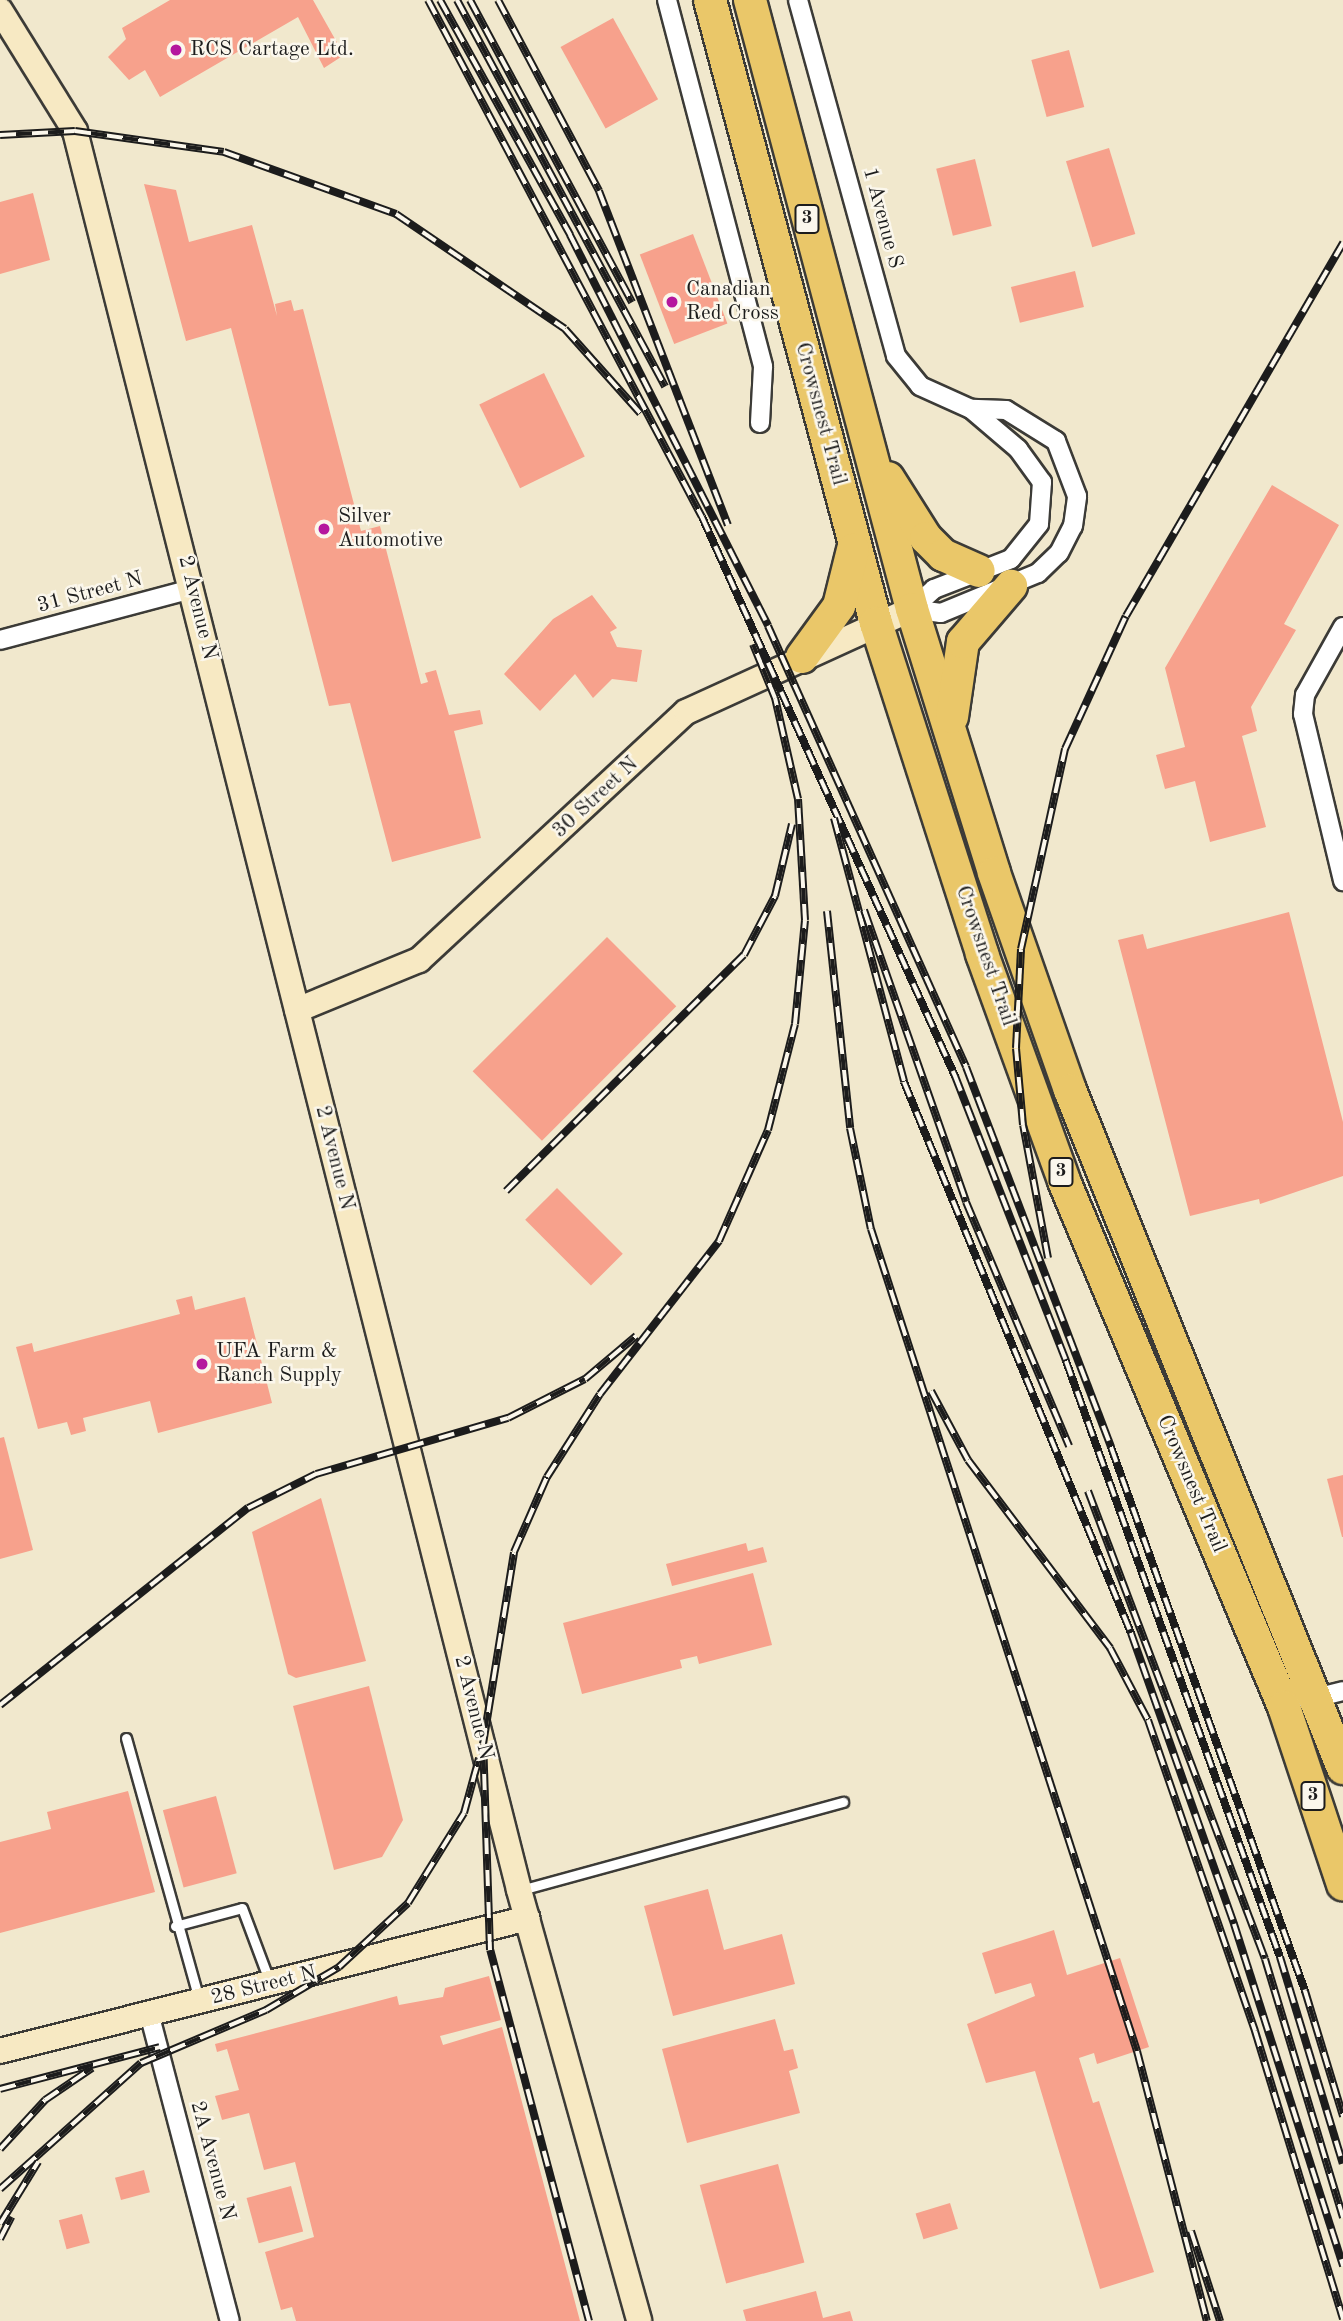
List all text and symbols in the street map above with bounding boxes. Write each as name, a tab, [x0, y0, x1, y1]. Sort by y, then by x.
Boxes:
place label: RCS Cartage Ltd.	[190, 37, 354, 63]
marker: RCS Cartage Ltd.	[168, 42, 184, 58]
street label: 1 Avenue S	[856, 165, 908, 271]
road number: 3	[793, 204, 821, 234]
place label: Canadian Red Cross	[686, 277, 779, 327]
marker: Canadian Red Cross	[664, 294, 680, 310]
street label: Crowsnest Trail	[789, 340, 851, 488]
place label: Silver Automotive	[338, 504, 443, 554]
marker: Silver Automotive	[316, 521, 332, 537]
street label: 2 Avenue N	[172, 553, 222, 663]
street label: 31 Street N	[35, 567, 145, 619]
street label: 30 Street N	[548, 752, 644, 844]
street label: Crowsnest Trail	[949, 882, 1021, 1030]
street label: 2 Avenue N	[309, 1103, 359, 1213]
road number: 3	[1047, 1156, 1075, 1188]
place label: UFA Farm & Ranch Supply	[216, 1339, 342, 1389]
marker: UFA Farm & Ranch Supply	[194, 1356, 210, 1372]
street label: Crowsnest Trail	[1151, 1411, 1231, 1557]
street label: 2 Avenue N	[448, 1653, 498, 1763]
road number: 3	[1299, 1780, 1327, 1812]
street label: 28 Street N	[209, 1961, 319, 2011]
street label: 2A Avenue N	[184, 2098, 240, 2224]

